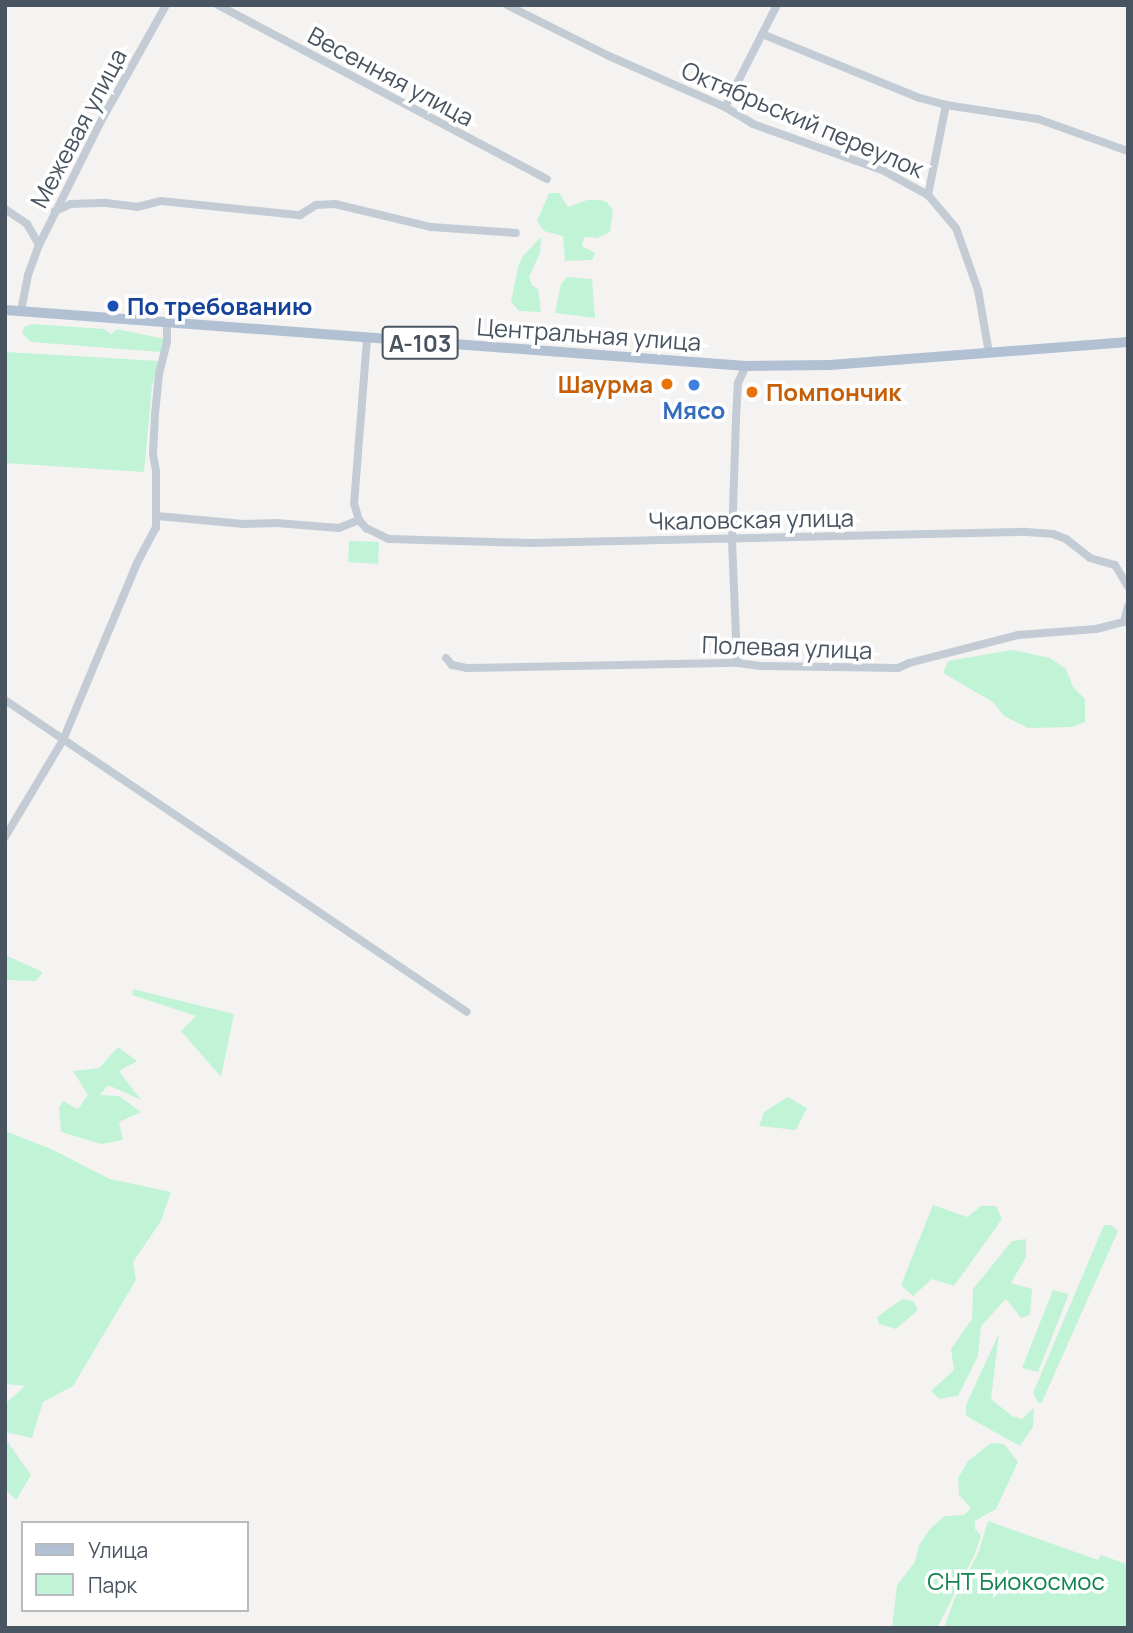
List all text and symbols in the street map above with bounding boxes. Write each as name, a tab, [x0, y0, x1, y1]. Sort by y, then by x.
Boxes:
street label: Весенняя улица	[303, 20, 479, 132]
street label: Межевая улица	[24, 44, 132, 212]
street label: Октябрьский переулок	[678, 55, 928, 183]
place label: По требованию	[127, 292, 312, 320]
marker: По требованию	[105, 298, 121, 314]
street label: Центральная улица	[476, 312, 702, 356]
road number: А-103	[382, 324, 458, 362]
place label: Шаурма	[558, 370, 653, 398]
marker: Шаурма	[659, 376, 675, 392]
marker: Мясо	[686, 377, 702, 393]
place label: Помпончик	[766, 378, 901, 406]
marker: Помпончик	[744, 384, 760, 400]
place label: Мясо	[663, 396, 725, 424]
street label: Чкаловская улица	[648, 503, 854, 535]
street label: Полевая улица	[701, 630, 873, 664]
legend	[21, 1521, 248, 1612]
text: Улица	[88, 1536, 148, 1564]
park label: СНТ Биокосмос	[927, 1567, 1105, 1595]
text: Парк	[88, 1571, 137, 1599]

